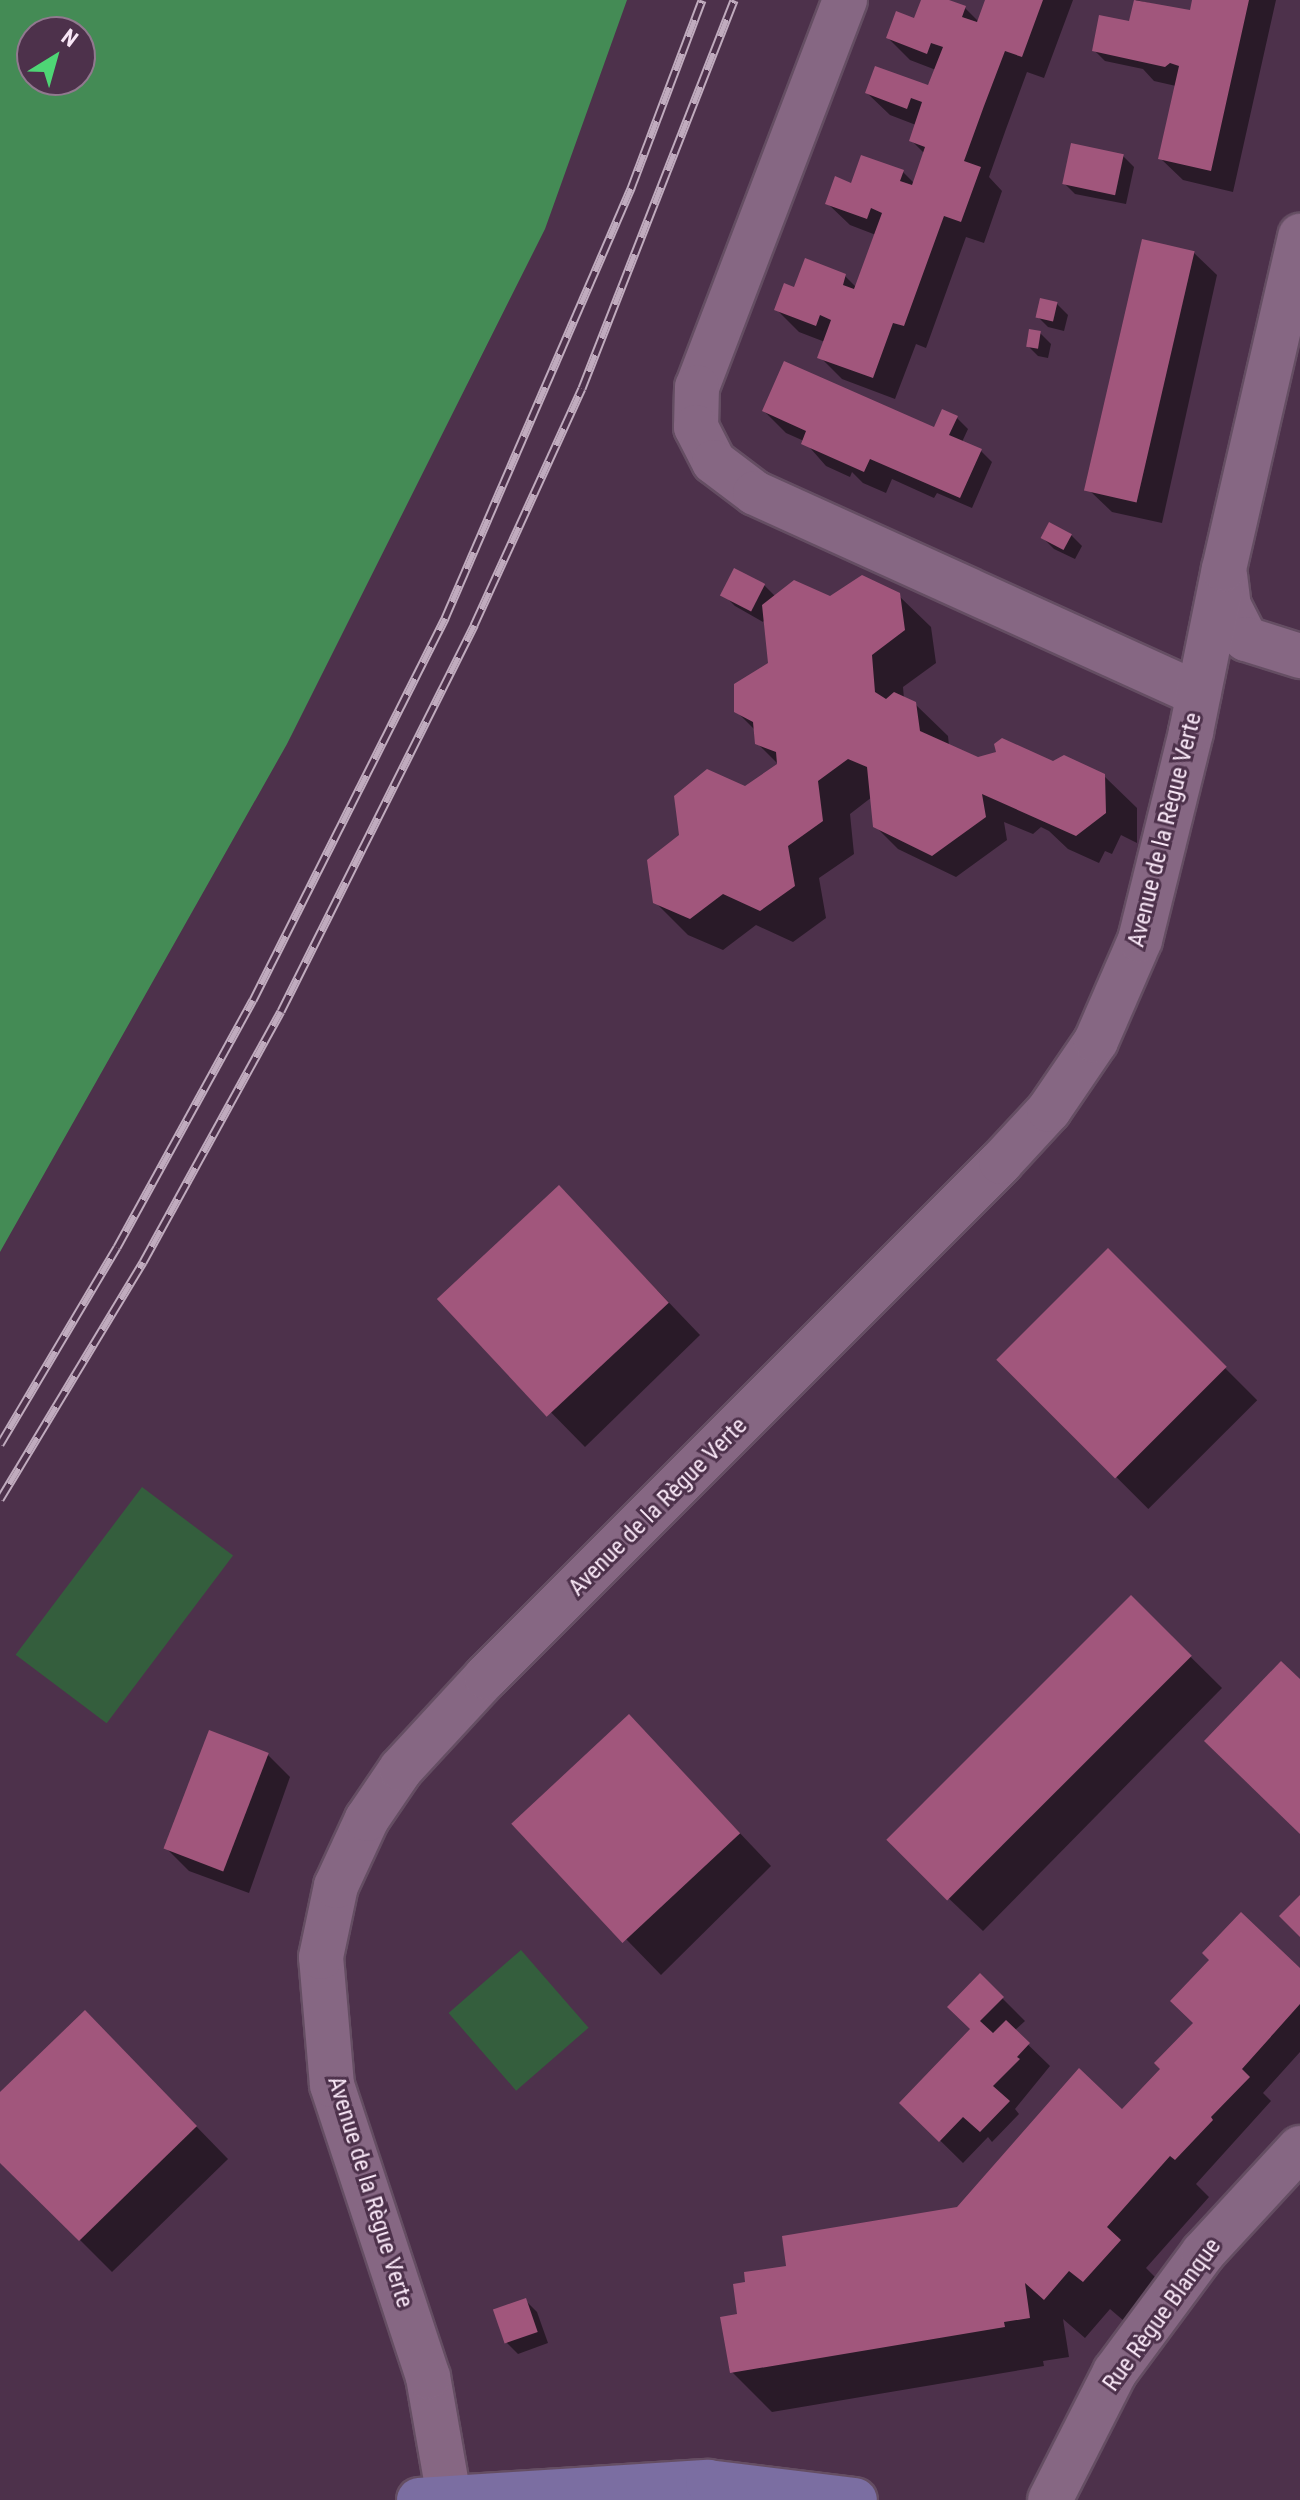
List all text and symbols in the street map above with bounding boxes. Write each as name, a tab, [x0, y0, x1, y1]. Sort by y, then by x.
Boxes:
north arrow	[16, 16, 96, 96]
text: N	[57, 24, 82, 52]
street label: Avenue de la Règue Verte	[1122, 710, 1208, 950]
street label: Avenue de la Règue Verte	[563, 1412, 753, 1602]
street label: Avenue de la Règue Verte	[321, 2073, 419, 2311]
street label: Rue Règue Blanque	[1097, 2233, 1227, 2397]

